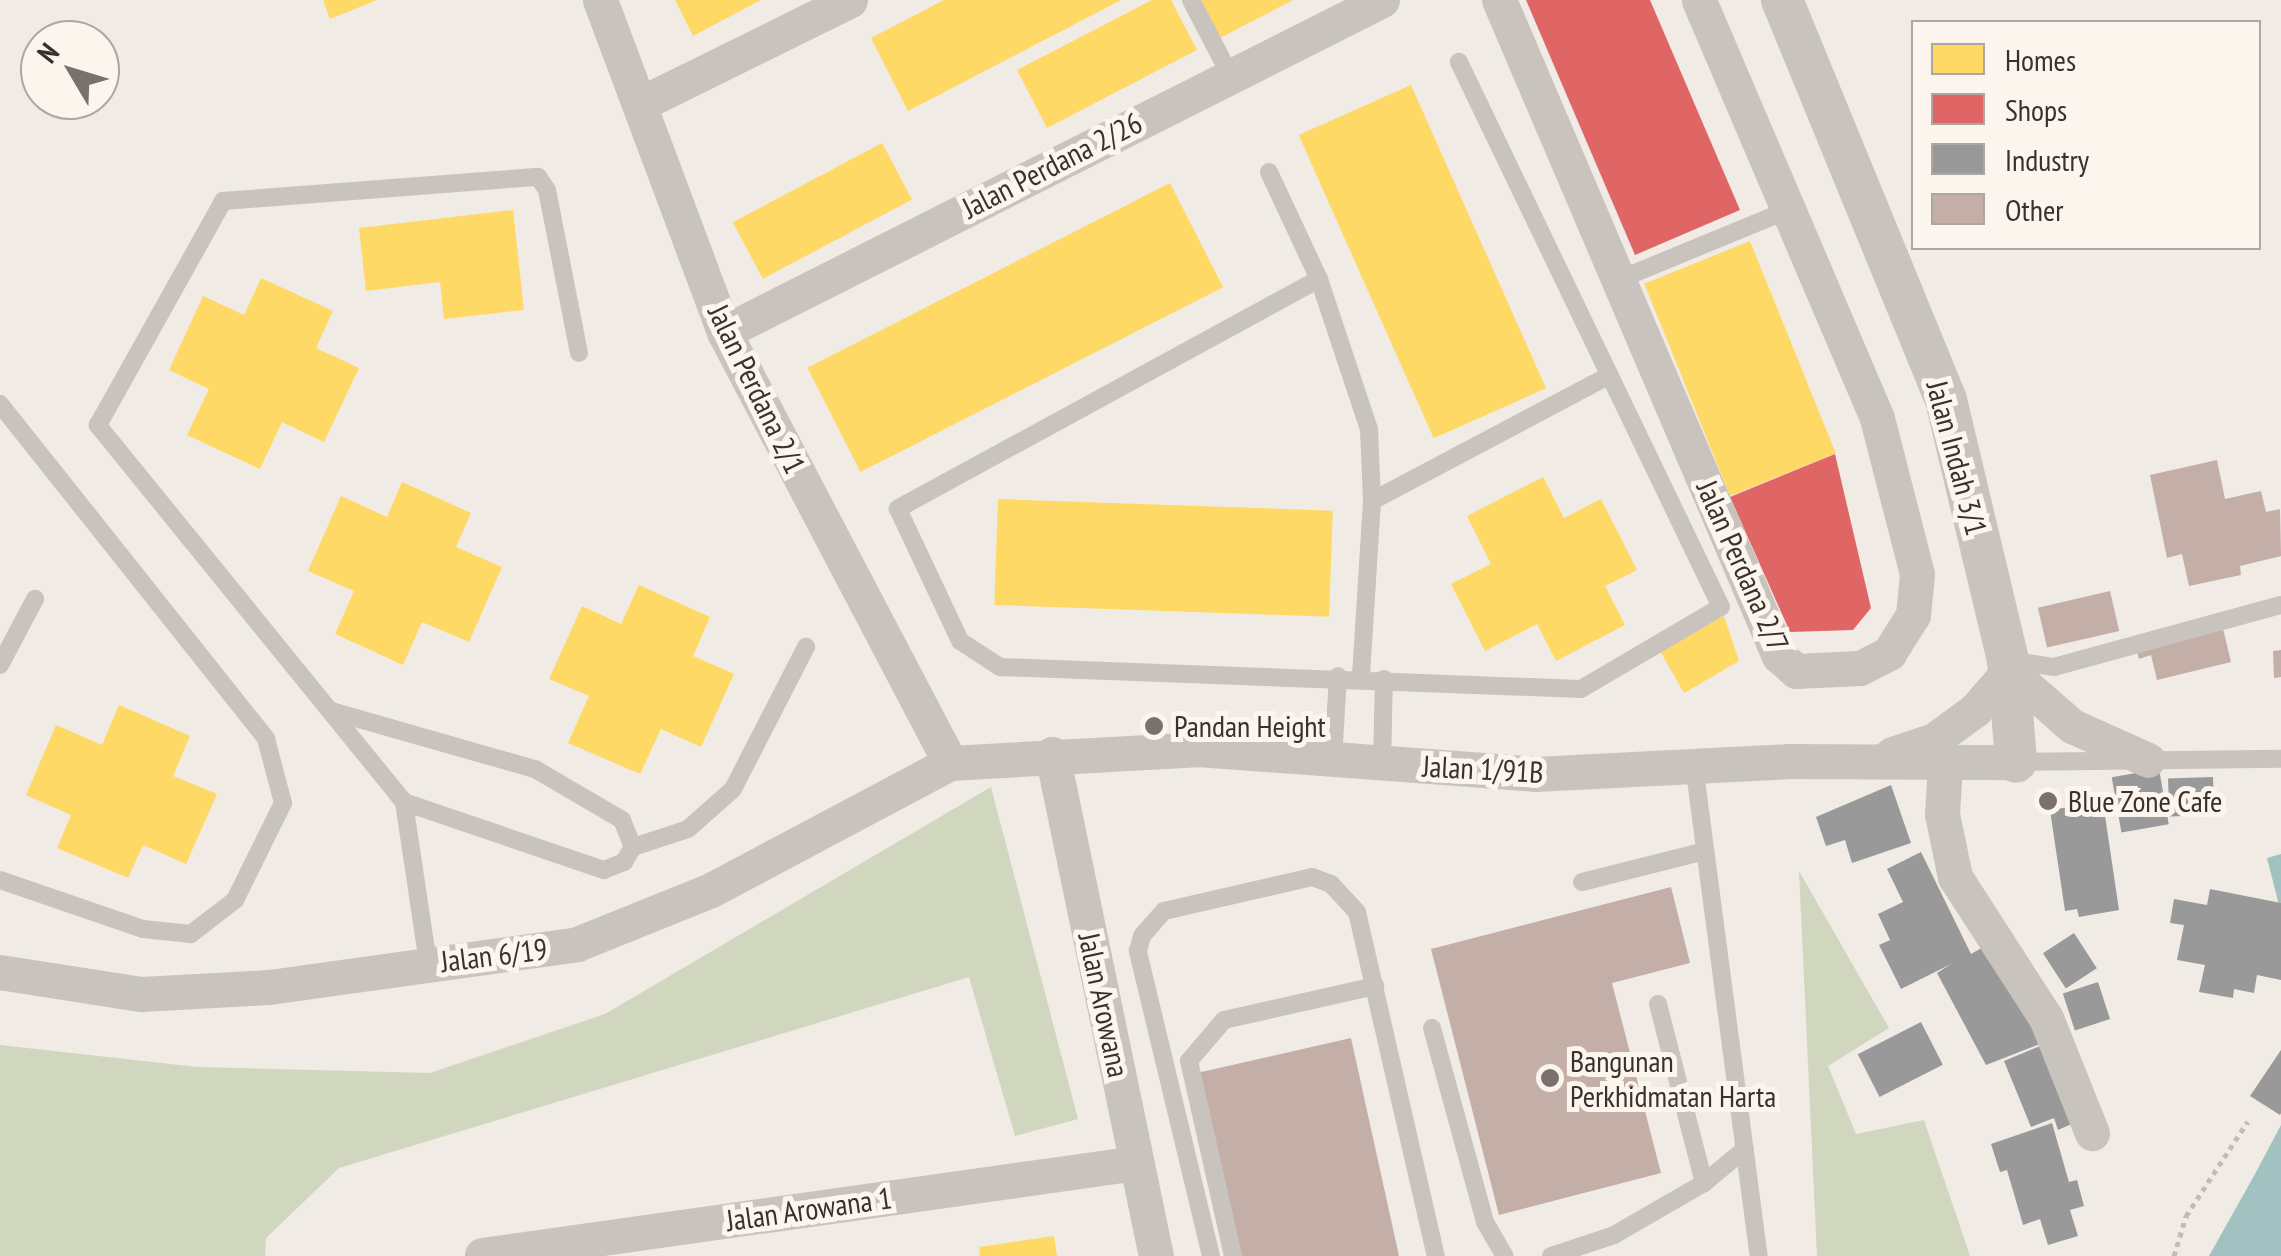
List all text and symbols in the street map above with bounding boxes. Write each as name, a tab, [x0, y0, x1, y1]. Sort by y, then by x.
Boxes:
north arrow	[20, 20, 120, 120]
legend	[1911, 20, 2261, 250]
text: N	[28, 35, 67, 70]
text: Homes	[2005, 40, 2076, 79]
text: Shops	[2005, 90, 2067, 129]
street label: Jalan Perdana 2/26	[956, 104, 1148, 226]
text: Industry	[2005, 140, 2089, 179]
text: Other	[2005, 190, 2064, 229]
street label: Jalan Perdana 2/1	[701, 299, 813, 479]
street label: Jalan Indah 3/1	[1919, 377, 1995, 539]
street label: Jalan Perdana 2/7	[1689, 475, 1797, 657]
place label: Pandan Height	[1174, 708, 1326, 744]
marker: Pandan Height	[1143, 715, 1165, 737]
street label: Jalan 1/91B	[1422, 748, 1544, 790]
place label: Blue Zone Cafe	[2068, 783, 2223, 819]
marker: Blue Zone Cafe	[2037, 790, 2059, 812]
street label: Jalan Arowana	[1071, 929, 1137, 1081]
street label: Jalan 6/19	[439, 931, 549, 979]
place label: Bangunan Perkhidmatan Harta	[1570, 1043, 1776, 1114]
marker: Bangunan Perkhidmatan Harta	[1539, 1067, 1561, 1089]
street label: Jalan Arowana 1	[724, 1180, 894, 1238]

